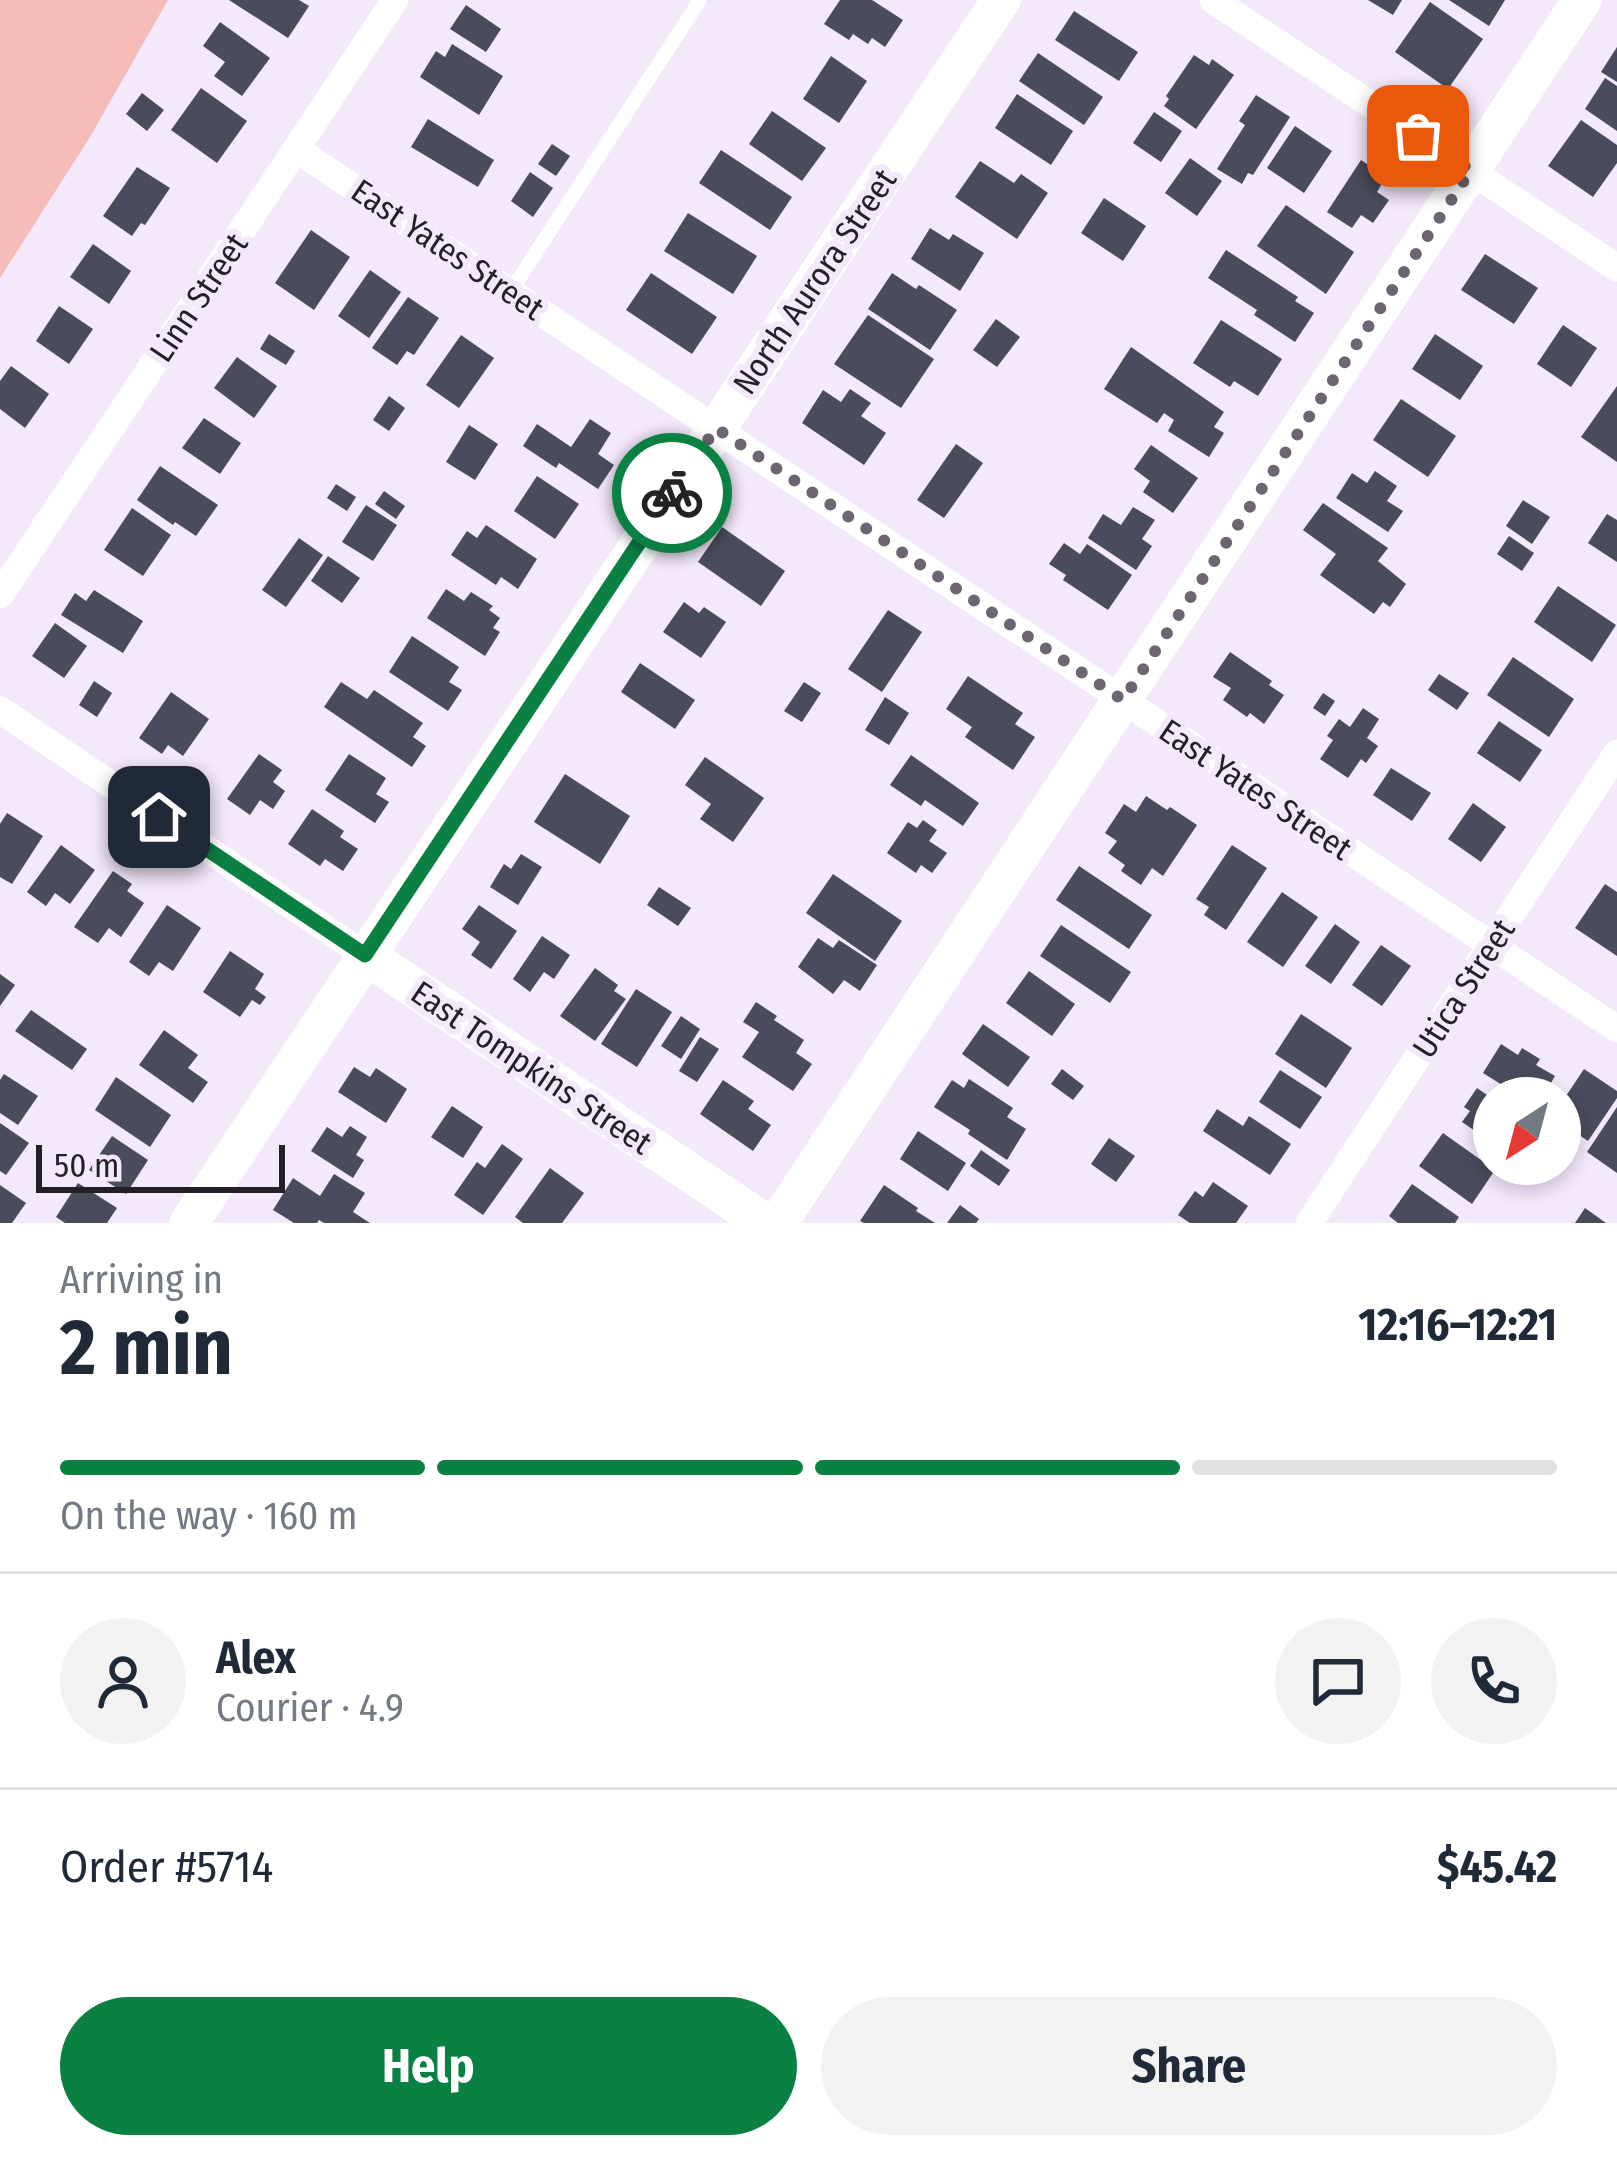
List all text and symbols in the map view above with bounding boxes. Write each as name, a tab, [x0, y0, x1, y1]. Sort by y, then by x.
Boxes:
pin	[1367, 85, 1469, 187]
icon: bag	[1385, 103, 1451, 169]
street label: North Aurora Street	[725, 161, 905, 402]
street label: East Yates Street	[344, 171, 551, 329]
street label: Linn Street	[141, 225, 257, 370]
courier	[612, 433, 732, 553]
icon: bike	[639, 460, 705, 526]
street label: East Yates Street	[1152, 711, 1359, 869]
pin	[108, 766, 210, 868]
icon: home	[126, 784, 192, 850]
street label: Utica Street	[1404, 911, 1524, 1065]
street label: East Tompkins Street	[404, 973, 659, 1163]
north arrow	[1473, 1077, 1581, 1185]
map controls	[1473, 1077, 1581, 1185]
scale bar	[36, 1139, 285, 1192]
text: 50 m	[54, 1146, 119, 1186]
text: Arriving in	[60, 1257, 223, 1303]
text: 12:16–12:21	[1358, 1298, 1557, 1352]
text: 2 min	[60, 1301, 233, 1395]
text: On the way · 160 m	[60, 1493, 358, 1539]
button: person	[60, 1618, 186, 1744]
button: chat	[1275, 1618, 1401, 1744]
button: phone	[1431, 1618, 1557, 1744]
text: Alex	[216, 1631, 296, 1685]
text: Courier · 4.9	[216, 1685, 404, 1731]
text: Order #5714	[60, 1840, 273, 1894]
text: $45.42	[1437, 1840, 1557, 1894]
button: Help	[60, 1997, 797, 2135]
button: Share	[821, 1997, 1557, 2135]

